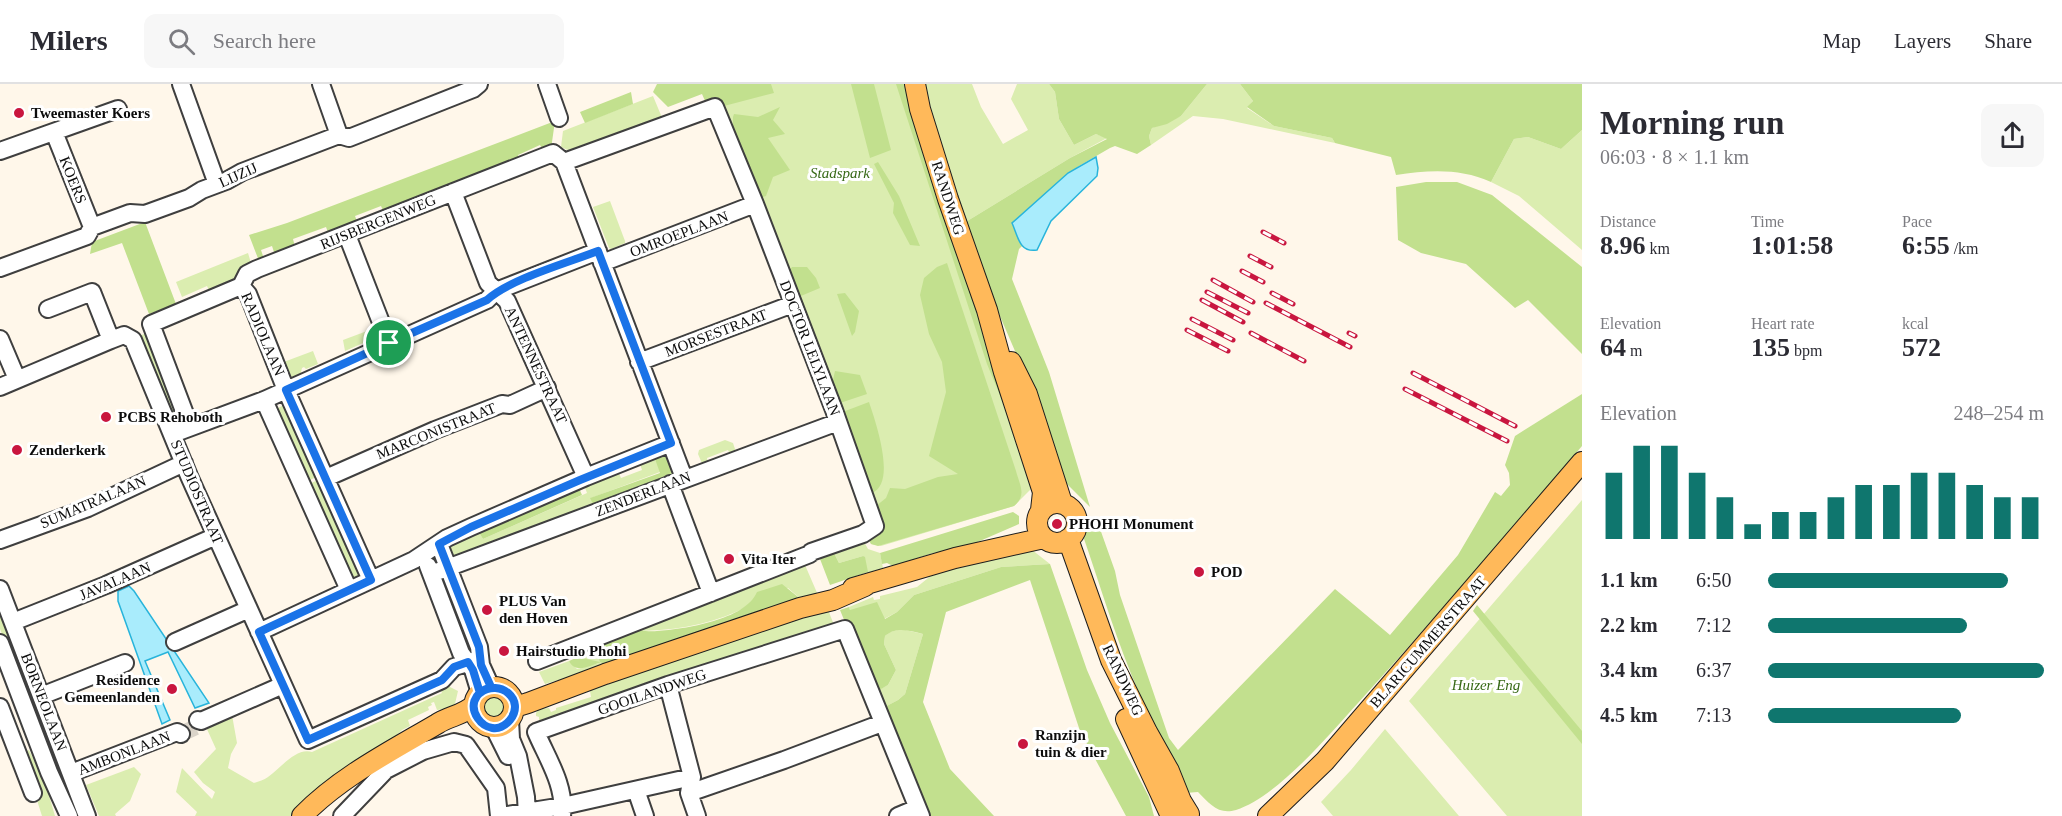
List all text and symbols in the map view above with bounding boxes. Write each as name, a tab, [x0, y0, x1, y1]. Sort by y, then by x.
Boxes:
search box	[144, 14, 564, 68]
text: Milers	[30, 25, 108, 56]
icon: search	[165, 25, 198, 58]
text: Search here	[213, 28, 316, 53]
text: Map	[1823, 29, 1861, 53]
text: Layers	[1894, 29, 1951, 53]
text: Share	[1984, 29, 2032, 53]
button: share	[1981, 104, 2044, 167]
place label: Tweemaster Koers	[31, 105, 150, 121]
text: Morning run	[1600, 105, 1784, 141]
marker: Tweemaster Koers	[12, 106, 26, 120]
text: 06:03 · 8 × 1.1 km	[1600, 146, 1749, 168]
street label: KOERS	[56, 154, 90, 206]
street label: LIJZIJ	[216, 159, 260, 190]
street label: RANDWEG	[929, 159, 968, 237]
park label: Stadspark	[810, 165, 870, 181]
street label: RIJSBERGENWEG	[318, 191, 438, 253]
street label: OMROEPLAAN	[627, 208, 731, 260]
text: Distance	[1600, 213, 1656, 230]
text: Time	[1751, 213, 1784, 230]
text: Pace	[1902, 213, 1932, 230]
text: 8.96	[1600, 231, 1646, 260]
text: 1:01:58	[1751, 231, 1833, 260]
text: 6:55	[1902, 231, 1950, 260]
text: km	[1646, 240, 1670, 257]
text: /km	[1950, 240, 1979, 257]
street label: DOCTOR LELYLAAN	[777, 278, 843, 418]
street label: RADIOLAAN	[238, 290, 288, 378]
street label: ANTENNESTRAAT	[502, 304, 570, 426]
street label: MORSESTRAAT	[663, 306, 769, 360]
text: Elevation	[1600, 315, 1661, 332]
text: Heart rate	[1751, 315, 1815, 332]
text: kcal	[1902, 315, 1929, 332]
pin	[363, 317, 414, 368]
icon: arrive	[372, 326, 405, 359]
text: 64	[1600, 333, 1626, 362]
text: 135	[1751, 333, 1790, 362]
text: 572	[1902, 333, 1941, 362]
text: m	[1626, 342, 1642, 359]
text: bpm	[1790, 342, 1822, 359]
street label: MARCONISTRAAT	[374, 400, 498, 462]
text: Elevation	[1600, 402, 1677, 424]
text: 248–254 m	[1953, 402, 2044, 424]
place label: PCBS Rehoboth	[118, 409, 223, 425]
marker: PCBS Rehoboth	[99, 410, 113, 424]
street label: STUDIOSTRAAT	[168, 437, 226, 547]
place label: Zenderkerk	[29, 442, 106, 458]
marker: Zenderkerk	[10, 443, 24, 457]
street label: ZENDERLAAN	[593, 468, 693, 520]
street label: SUMATRALAAN	[38, 472, 148, 532]
place label: PHOHI Monument	[1069, 516, 1194, 532]
marker: PHOHI Monument	[1050, 517, 1064, 531]
place label: Vita Iter	[741, 551, 796, 567]
marker: Vita Iter	[722, 552, 736, 566]
street label: JAVALAAN	[77, 559, 153, 603]
place label: POD	[1211, 564, 1243, 580]
marker: POD	[1192, 565, 1206, 579]
text: 1.1 km	[1600, 569, 1658, 591]
text: 6:50	[1696, 569, 1732, 591]
street label: BLARICUMMERSTRAAT	[1367, 573, 1489, 711]
place label: PLUS Van den Hoven	[499, 593, 568, 626]
marker: PLUS Van den Hoven	[480, 603, 494, 617]
text: 2.2 km	[1600, 614, 1658, 636]
text: 7:12	[1696, 614, 1732, 636]
street label: RANDWEG	[1100, 642, 1147, 718]
place label: Hairstudio Phohi	[516, 643, 626, 659]
marker: Hairstudio Phohi	[497, 644, 511, 658]
street label: BORNEOLAAN	[18, 651, 70, 753]
text: 3.4 km	[1600, 659, 1658, 681]
text: 6:37	[1696, 659, 1732, 681]
street label: GOOILANDWEG	[596, 666, 708, 718]
place label: Residence Gemeenlanden	[64, 672, 161, 705]
park label: Huizer Eng	[1451, 677, 1521, 693]
marker: Residence Gemeenlanden	[165, 682, 179, 696]
text: 4.5 km	[1600, 704, 1658, 726]
text: 7:13	[1696, 704, 1732, 726]
place label: Ranzijn tuin & dier	[1035, 727, 1107, 760]
street label: AMBONLAAN	[76, 728, 173, 778]
marker: Ranzijn tuin & dier	[1016, 737, 1030, 751]

